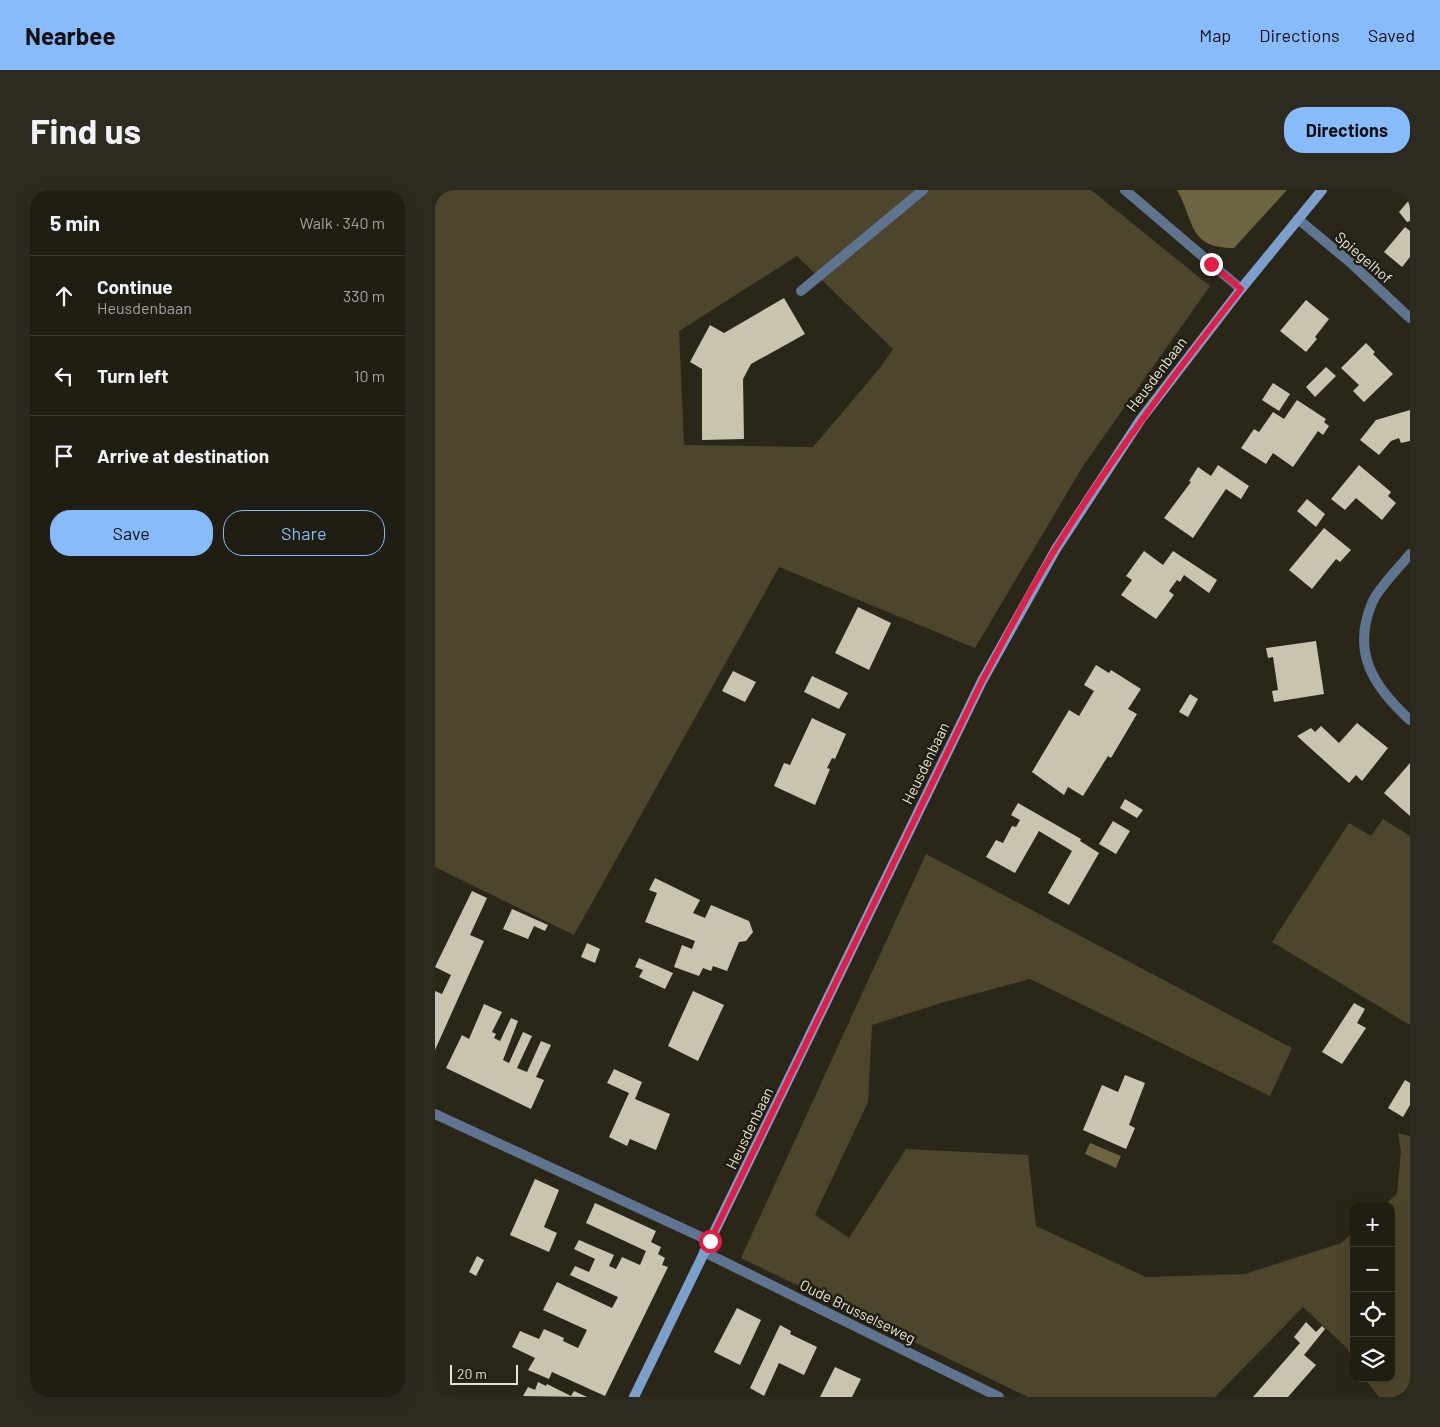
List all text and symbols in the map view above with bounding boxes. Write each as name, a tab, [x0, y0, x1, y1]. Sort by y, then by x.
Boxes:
text: Nearbee	[25, 21, 116, 50]
text: Map	[1199, 24, 1231, 46]
text: Directions	[1259, 24, 1340, 46]
text: Saved	[1368, 24, 1415, 46]
button: Directions	[1284, 107, 1410, 153]
text: Find us	[30, 109, 141, 151]
text: 5 min	[50, 210, 100, 235]
text: Walk · 340 m	[300, 213, 385, 232]
street label: Spiegelhof	[1332, 227, 1396, 287]
route end	[1200, 253, 1223, 276]
text: Continue	[97, 275, 173, 298]
icon: ahead	[50, 282, 78, 310]
text: 330 m	[343, 286, 385, 305]
text: Heusdenbaan	[97, 298, 192, 317]
street label: Heusdenbaan	[1122, 333, 1190, 415]
icon: left	[50, 362, 78, 390]
text: Turn left	[97, 364, 168, 387]
text: 10 m	[354, 366, 385, 385]
icon: arrive	[50, 442, 78, 470]
text: Arrive at destination	[97, 444, 269, 467]
button: Save	[50, 510, 213, 556]
button: Share	[223, 510, 385, 556]
street label: Heusdenbaan	[897, 719, 953, 807]
street label: Heusdenbaan	[721, 1084, 777, 1172]
map controls	[1350, 1202, 1395, 1382]
button: +	[1350, 1202, 1395, 1247]
route start	[699, 1230, 722, 1253]
button: −	[1350, 1247, 1395, 1292]
street label: Oude Brusselseweg	[797, 1275, 919, 1347]
button: locate	[1350, 1292, 1395, 1337]
button: layers	[1350, 1337, 1395, 1382]
scale bar	[450, 1362, 517, 1385]
text: 20 m	[457, 1365, 487, 1382]

